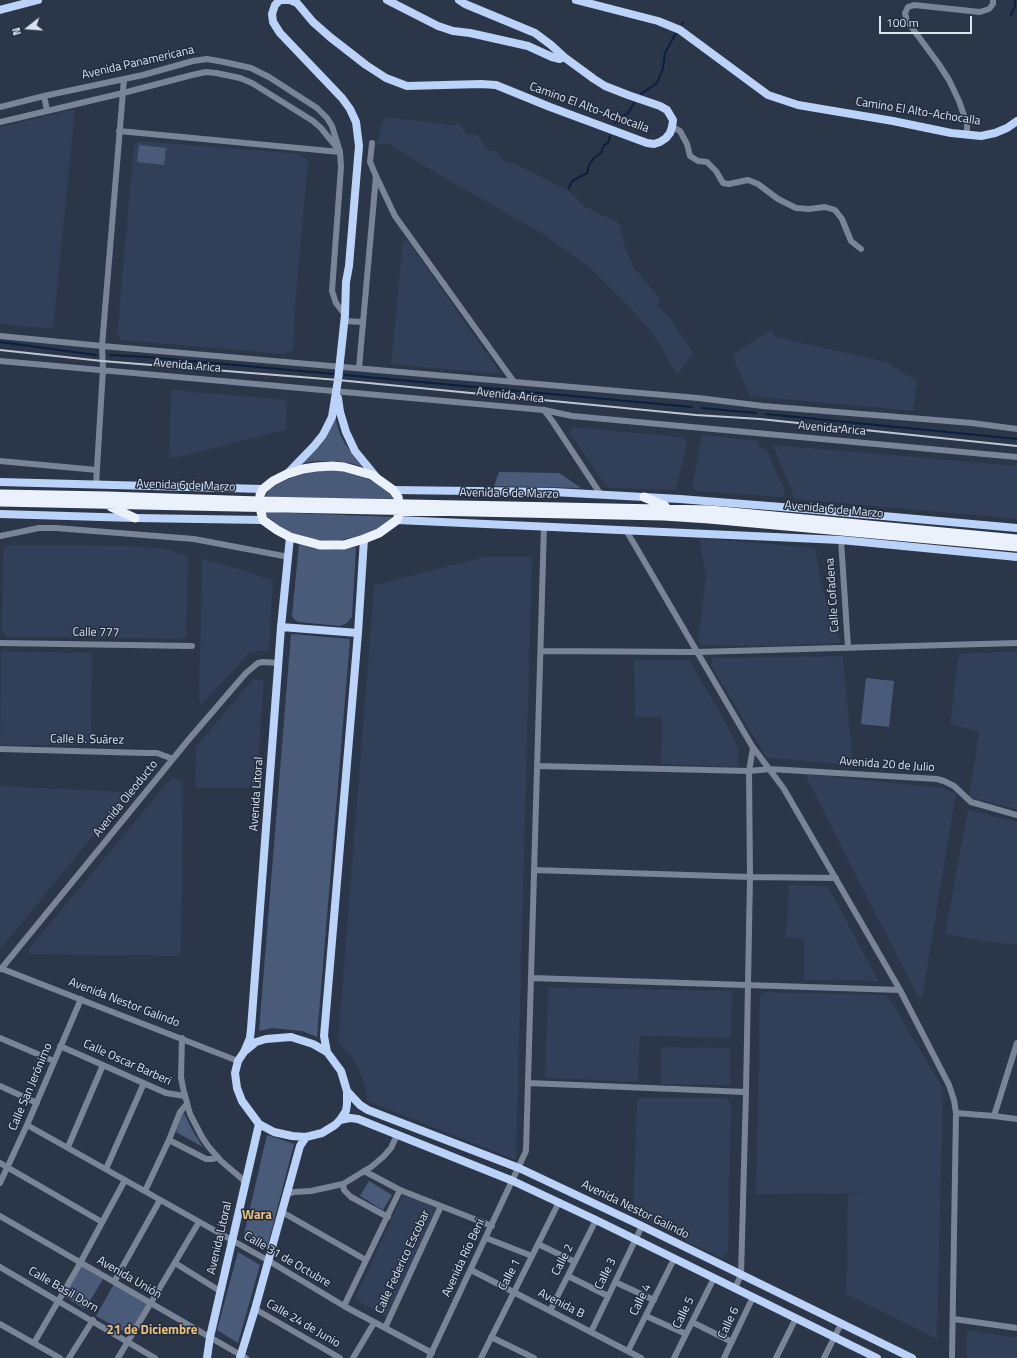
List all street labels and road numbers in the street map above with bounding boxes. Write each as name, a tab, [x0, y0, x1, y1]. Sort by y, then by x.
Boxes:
street label: Avenida Panamericana	[80, 43, 196, 83]
street label: Camino El Alto-Achocalla	[527, 80, 651, 136]
street label: Camino El Alto-Achocalla	[855, 95, 981, 129]
street label: Avenida Arica	[153, 356, 221, 376]
street label: Avenida Arica	[475, 385, 545, 407]
street label: Avenida Arica	[798, 419, 866, 439]
street label: Avenida 6 de Marzo	[136, 477, 236, 495]
street label: Avenida 6 de Marzo	[459, 486, 559, 502]
street label: Avenida 6 de Marzo	[784, 499, 884, 521]
street label: Calle Cofadena	[823, 557, 843, 633]
street label: Calle 777	[72, 625, 120, 641]
street label: Calle B. Suárez	[50, 732, 124, 748]
street label: Avenida 20 de Julio	[839, 754, 935, 776]
street label: Avenida Litoral	[247, 756, 267, 832]
street label: Avenida Oleoducto	[91, 758, 161, 840]
street label: Avenida Nestor Galindo	[66, 975, 182, 1031]
street label: Calle Oscar Barberi	[81, 1037, 173, 1089]
street label: Calle San Jerónimo	[6, 1041, 56, 1133]
street label: Avenida Nestor Galindo	[579, 1178, 691, 1242]
street label: Avenida Litoral	[205, 1200, 235, 1276]
street label: Calle Federico Escobar	[373, 1208, 433, 1316]
street label: Avenida Río Beni	[440, 1217, 488, 1299]
street label: Calle 31 de Octubre	[241, 1229, 333, 1291]
street label: Calle 2	[549, 1242, 577, 1278]
street label: Avenida Unión	[94, 1254, 164, 1302]
street label: Calle 3	[592, 1256, 620, 1292]
street label: Calle 1	[496, 1257, 524, 1293]
street label: Calle Basil Dorn	[25, 1264, 101, 1316]
street label: Calle 4	[627, 1282, 655, 1318]
street label: Avenida B	[535, 1286, 587, 1322]
street label: Calle 5	[670, 1295, 698, 1331]
street label: Calle 24 de Junio	[263, 1297, 343, 1351]
street label: Calle 6	[715, 1305, 743, 1341]

